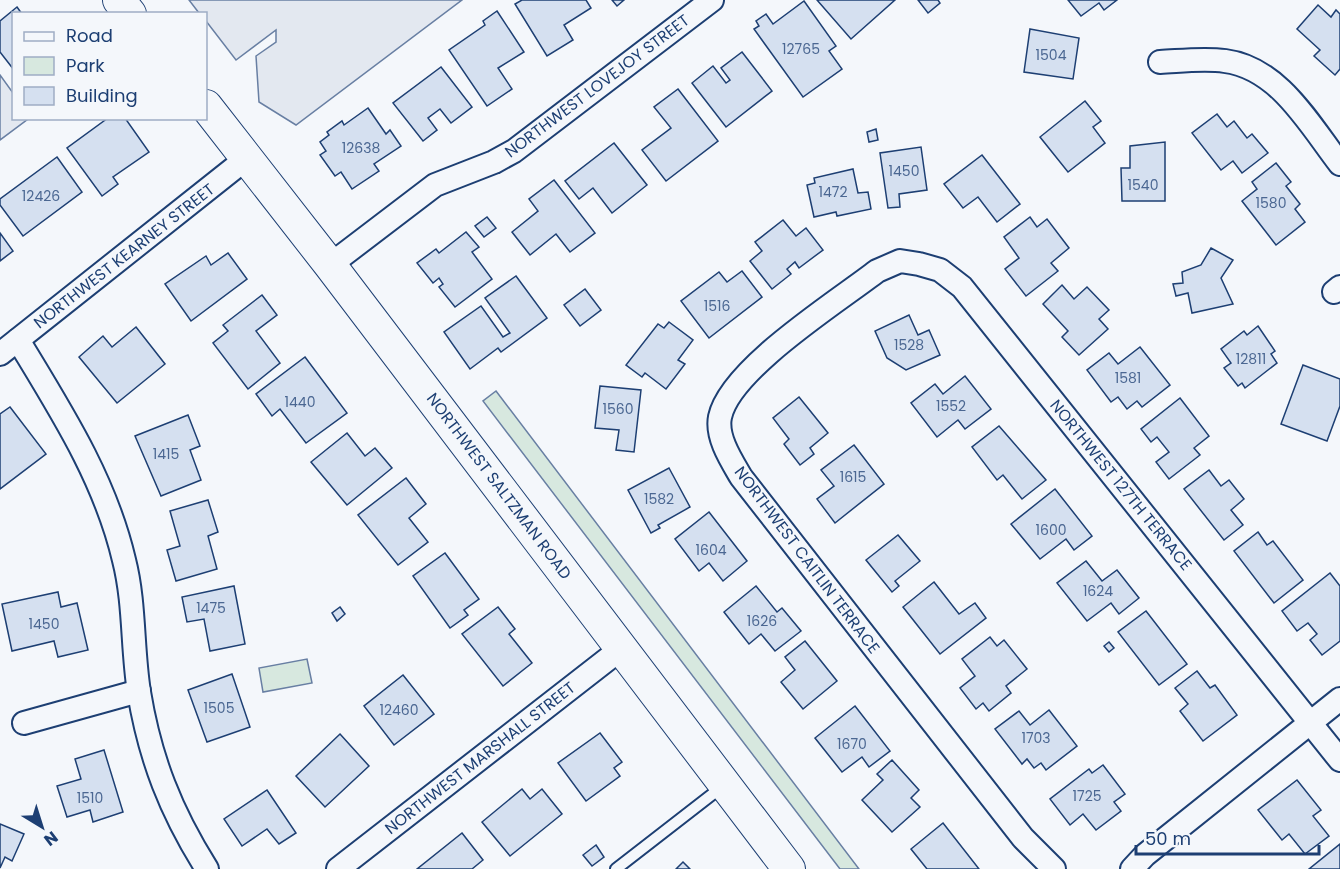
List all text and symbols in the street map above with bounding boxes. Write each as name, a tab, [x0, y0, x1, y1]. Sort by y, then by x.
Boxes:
street label: NORTHWEST LOVEJOY STREET	[500, 9, 694, 163]
legend	[12, 12, 207, 120]
text: Road	[66, 23, 113, 48]
house number: 12765	[782, 39, 820, 59]
house number: 1504	[1036, 45, 1067, 65]
text: Park	[66, 53, 105, 78]
text: Building	[66, 83, 138, 108]
house number: 12638	[342, 138, 380, 158]
house number: 1450	[889, 161, 919, 181]
house number: 1540	[1128, 175, 1158, 195]
street label: NORTHWEST KEARNEY STREET	[29, 178, 219, 334]
house number: 1472	[819, 182, 847, 202]
house number: 12426	[22, 186, 60, 206]
house number: 1580	[1256, 193, 1286, 213]
house number: 1516	[704, 296, 730, 316]
house number: 1528	[894, 335, 924, 355]
house number: 12811	[1236, 349, 1266, 369]
house number: 1581	[1115, 368, 1141, 388]
street label: NORTHWEST SALTZMAN ROAD	[421, 388, 577, 584]
house number: 1440	[285, 392, 315, 412]
street label: NORTHWEST 127TH TERRACE	[1045, 395, 1197, 575]
house number: 1552	[936, 396, 966, 416]
house number: 1560	[603, 399, 633, 419]
house number: 1415	[153, 444, 179, 464]
street label: NORTHWEST CAITLIN TERRACE	[729, 462, 885, 658]
house number: 1615	[840, 467, 866, 487]
house number: 1582	[644, 489, 674, 509]
house number: 1600	[1036, 520, 1066, 540]
house number: 1604	[696, 540, 727, 560]
house number: 1624	[1083, 581, 1113, 601]
house number: 1475	[196, 598, 226, 618]
house number: 1626	[747, 611, 777, 631]
house number: 1450	[29, 614, 59, 634]
street label: NORTHWEST MARSHALL STREET	[380, 676, 580, 840]
house number: 1505	[204, 698, 234, 718]
house number: 12460	[379, 700, 419, 720]
house number: 1703	[1021, 728, 1051, 748]
house number: 1670	[837, 734, 867, 754]
house number: 1725	[1073, 786, 1101, 806]
house number: 1510	[77, 788, 103, 808]
north arrow	[12, 797, 72, 857]
scale bar	[1136, 818, 1319, 856]
text: N	[39, 826, 63, 851]
text: 50 m	[1145, 826, 1191, 851]

